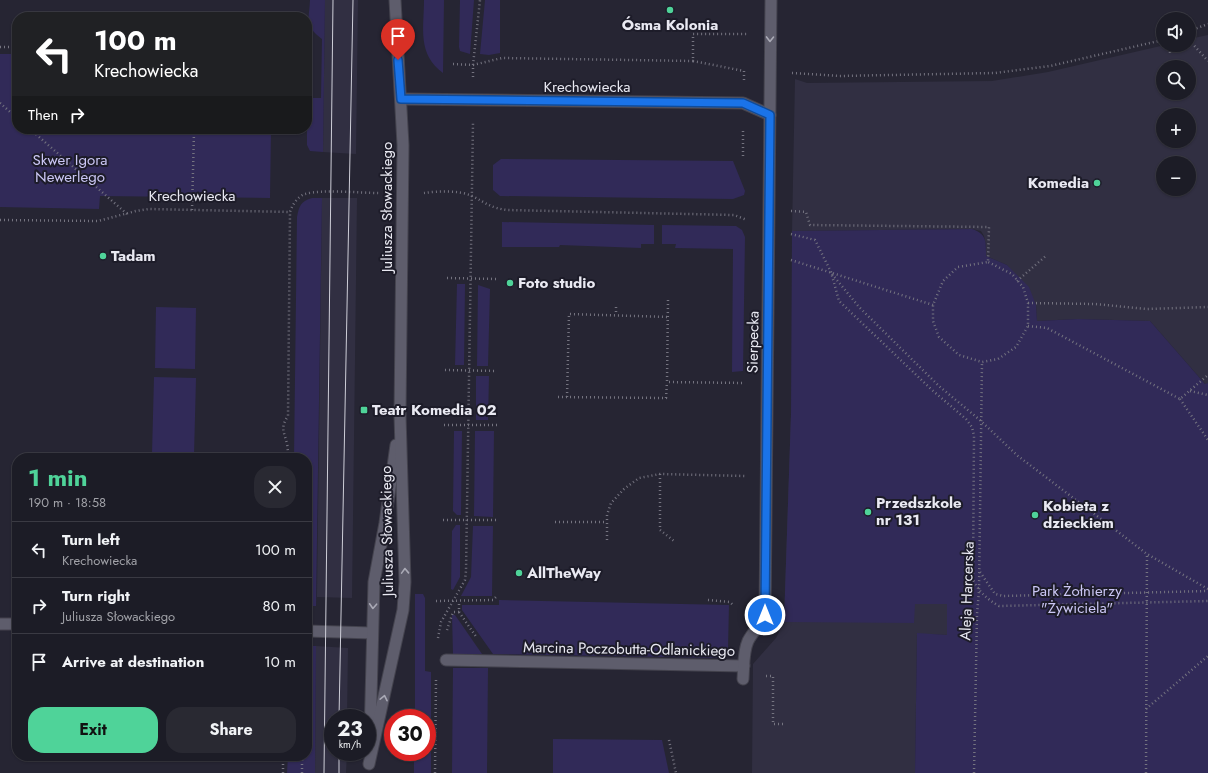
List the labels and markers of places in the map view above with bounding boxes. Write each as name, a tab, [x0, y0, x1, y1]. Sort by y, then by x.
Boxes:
marker: Ósma Kolonia	[665, 5, 675, 15]
place label: Ósma Kolonia	[622, 14, 718, 36]
pin	[381, 19, 415, 60]
place label: Komedia	[1028, 172, 1089, 194]
marker: Komedia	[1092, 178, 1102, 188]
place label: Tadam	[111, 245, 156, 267]
marker: Tadam	[98, 251, 108, 261]
place label: Foto studio	[518, 272, 595, 294]
marker: Foto studio	[505, 278, 515, 288]
place label: Teatr Komedia 02	[372, 399, 497, 421]
marker: Teatr Komedia 02	[359, 405, 369, 415]
place label: Przedszkole nr 131	[876, 492, 962, 531]
place label: Kobieta z dzieckiem	[1043, 495, 1114, 534]
marker: Przedszkole nr 131	[863, 507, 873, 517]
marker: Kobieta z dzieckiem	[1030, 510, 1040, 520]
place label: AllTheWay	[526, 562, 601, 584]
marker: AllTheWay	[514, 568, 524, 578]

